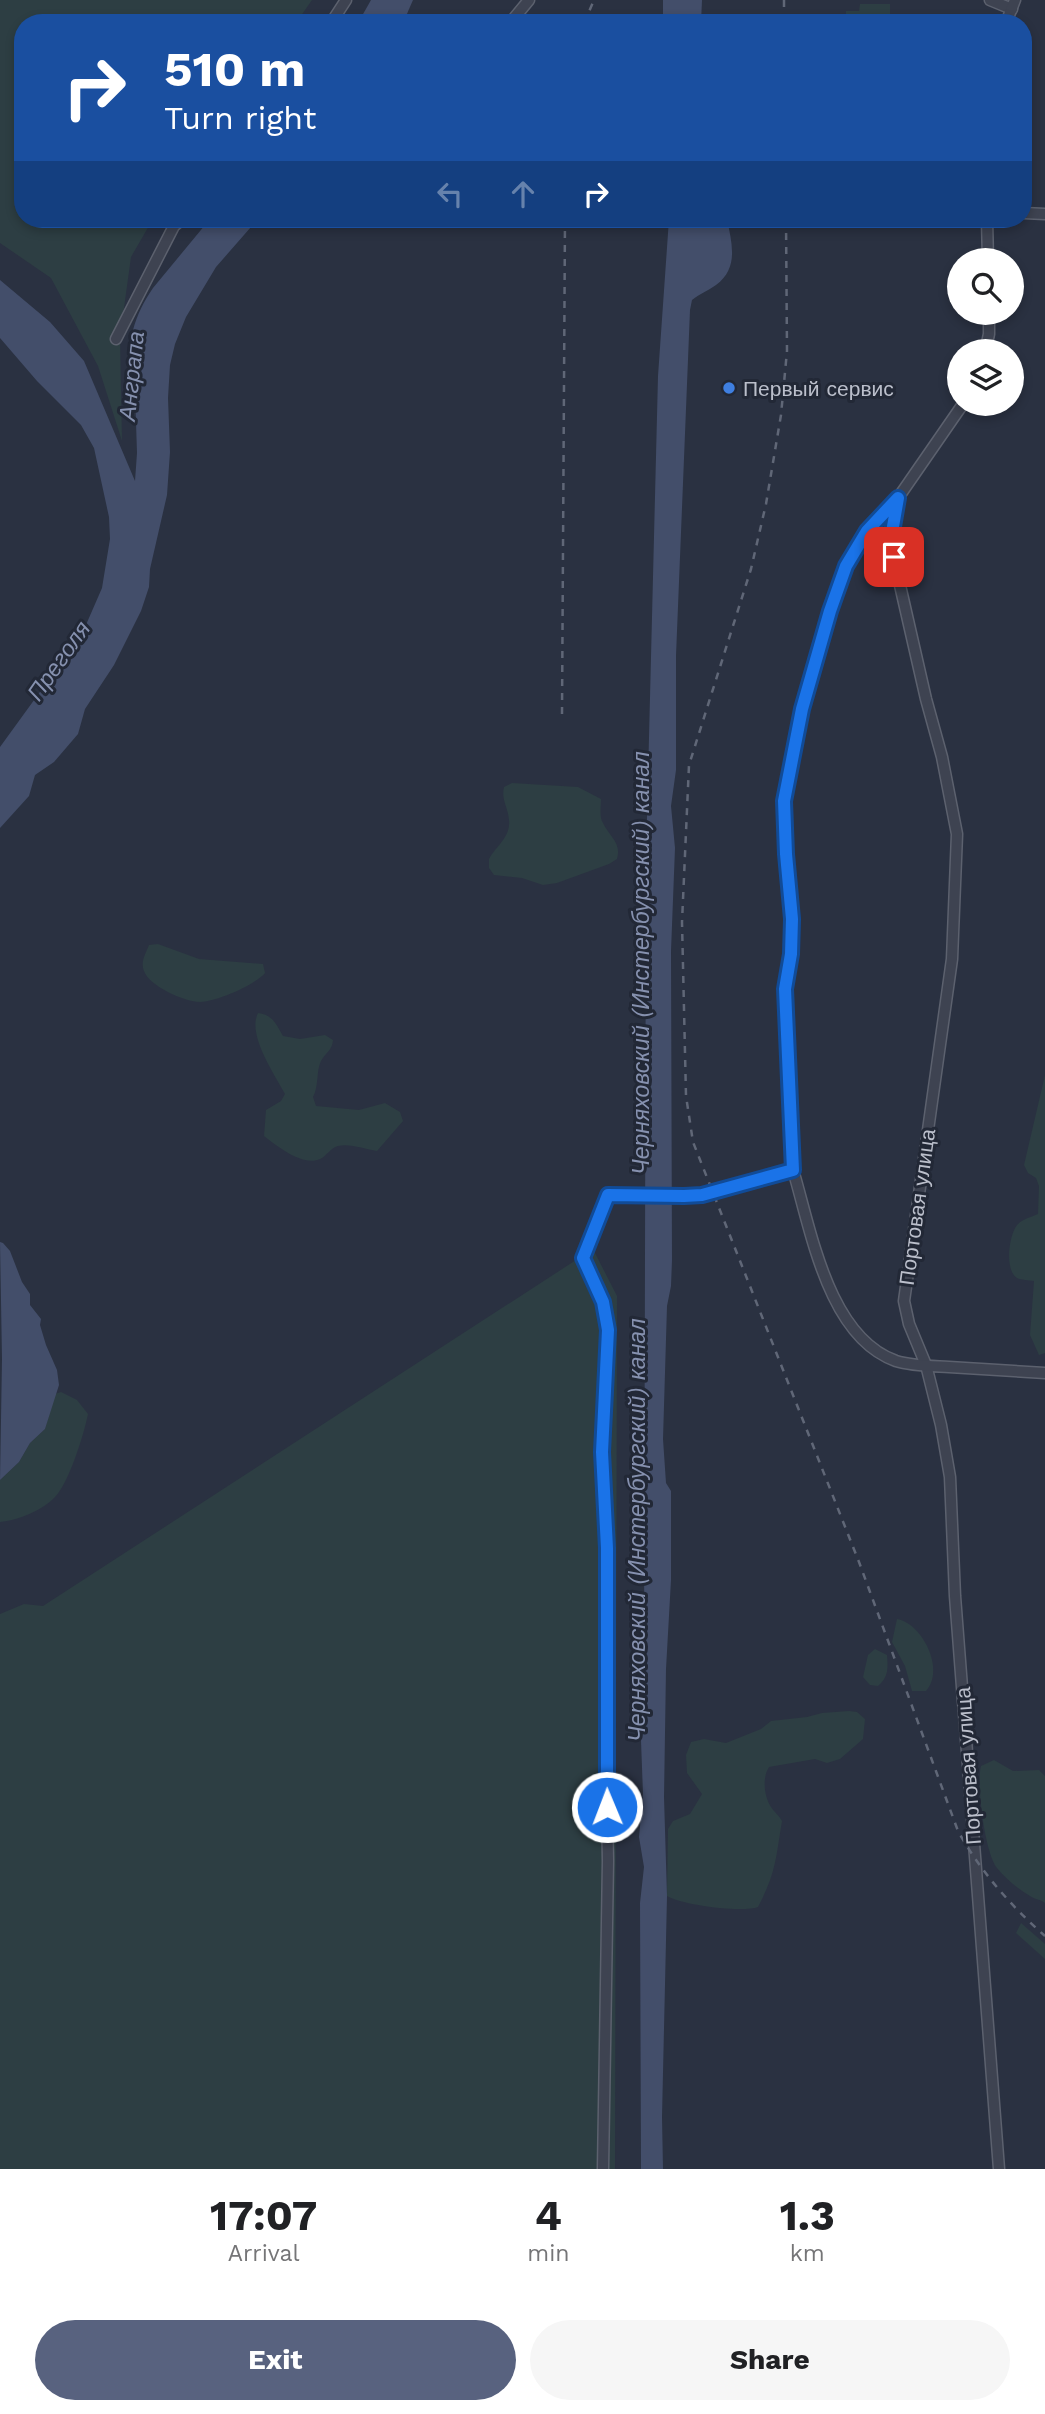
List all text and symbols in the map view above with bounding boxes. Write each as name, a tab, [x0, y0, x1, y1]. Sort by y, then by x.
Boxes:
text: 510 m	[164, 40, 305, 98]
icon: right	[49, 42, 140, 133]
text: Turn right	[164, 99, 316, 137]
icon: left	[431, 175, 469, 213]
icon: ahead	[504, 175, 542, 213]
icon: right	[577, 175, 615, 213]
map controls	[947, 248, 1024, 416]
button: search	[947, 248, 1024, 325]
water label: Анграпа	[114, 330, 150, 424]
button: layers	[947, 339, 1024, 416]
place label: Первый сервис	[743, 376, 894, 401]
marker: Первый сервис	[721, 380, 737, 396]
pin	[864, 527, 924, 587]
icon: arrive	[875, 538, 913, 576]
water label: Преголя	[22, 616, 96, 706]
water label: Черняховский (Инстербургский) канал	[628, 751, 655, 1175]
street label: Портовая улица	[894, 1127, 940, 1287]
water label: Черняховский (Инстербургский) канал	[624, 1318, 651, 1742]
street label: Портовая улица	[950, 1686, 986, 1846]
position arrow	[570, 1770, 644, 1844]
text: 17:07	[210, 2191, 317, 2240]
text: 4	[535, 2191, 562, 2240]
text: 1.3	[780, 2191, 835, 2240]
text: Arrival	[228, 2240, 300, 2267]
text: min	[527, 2240, 570, 2267]
text: km	[790, 2240, 825, 2267]
button: Exit	[35, 2320, 516, 2400]
button: Share	[530, 2320, 1010, 2400]

